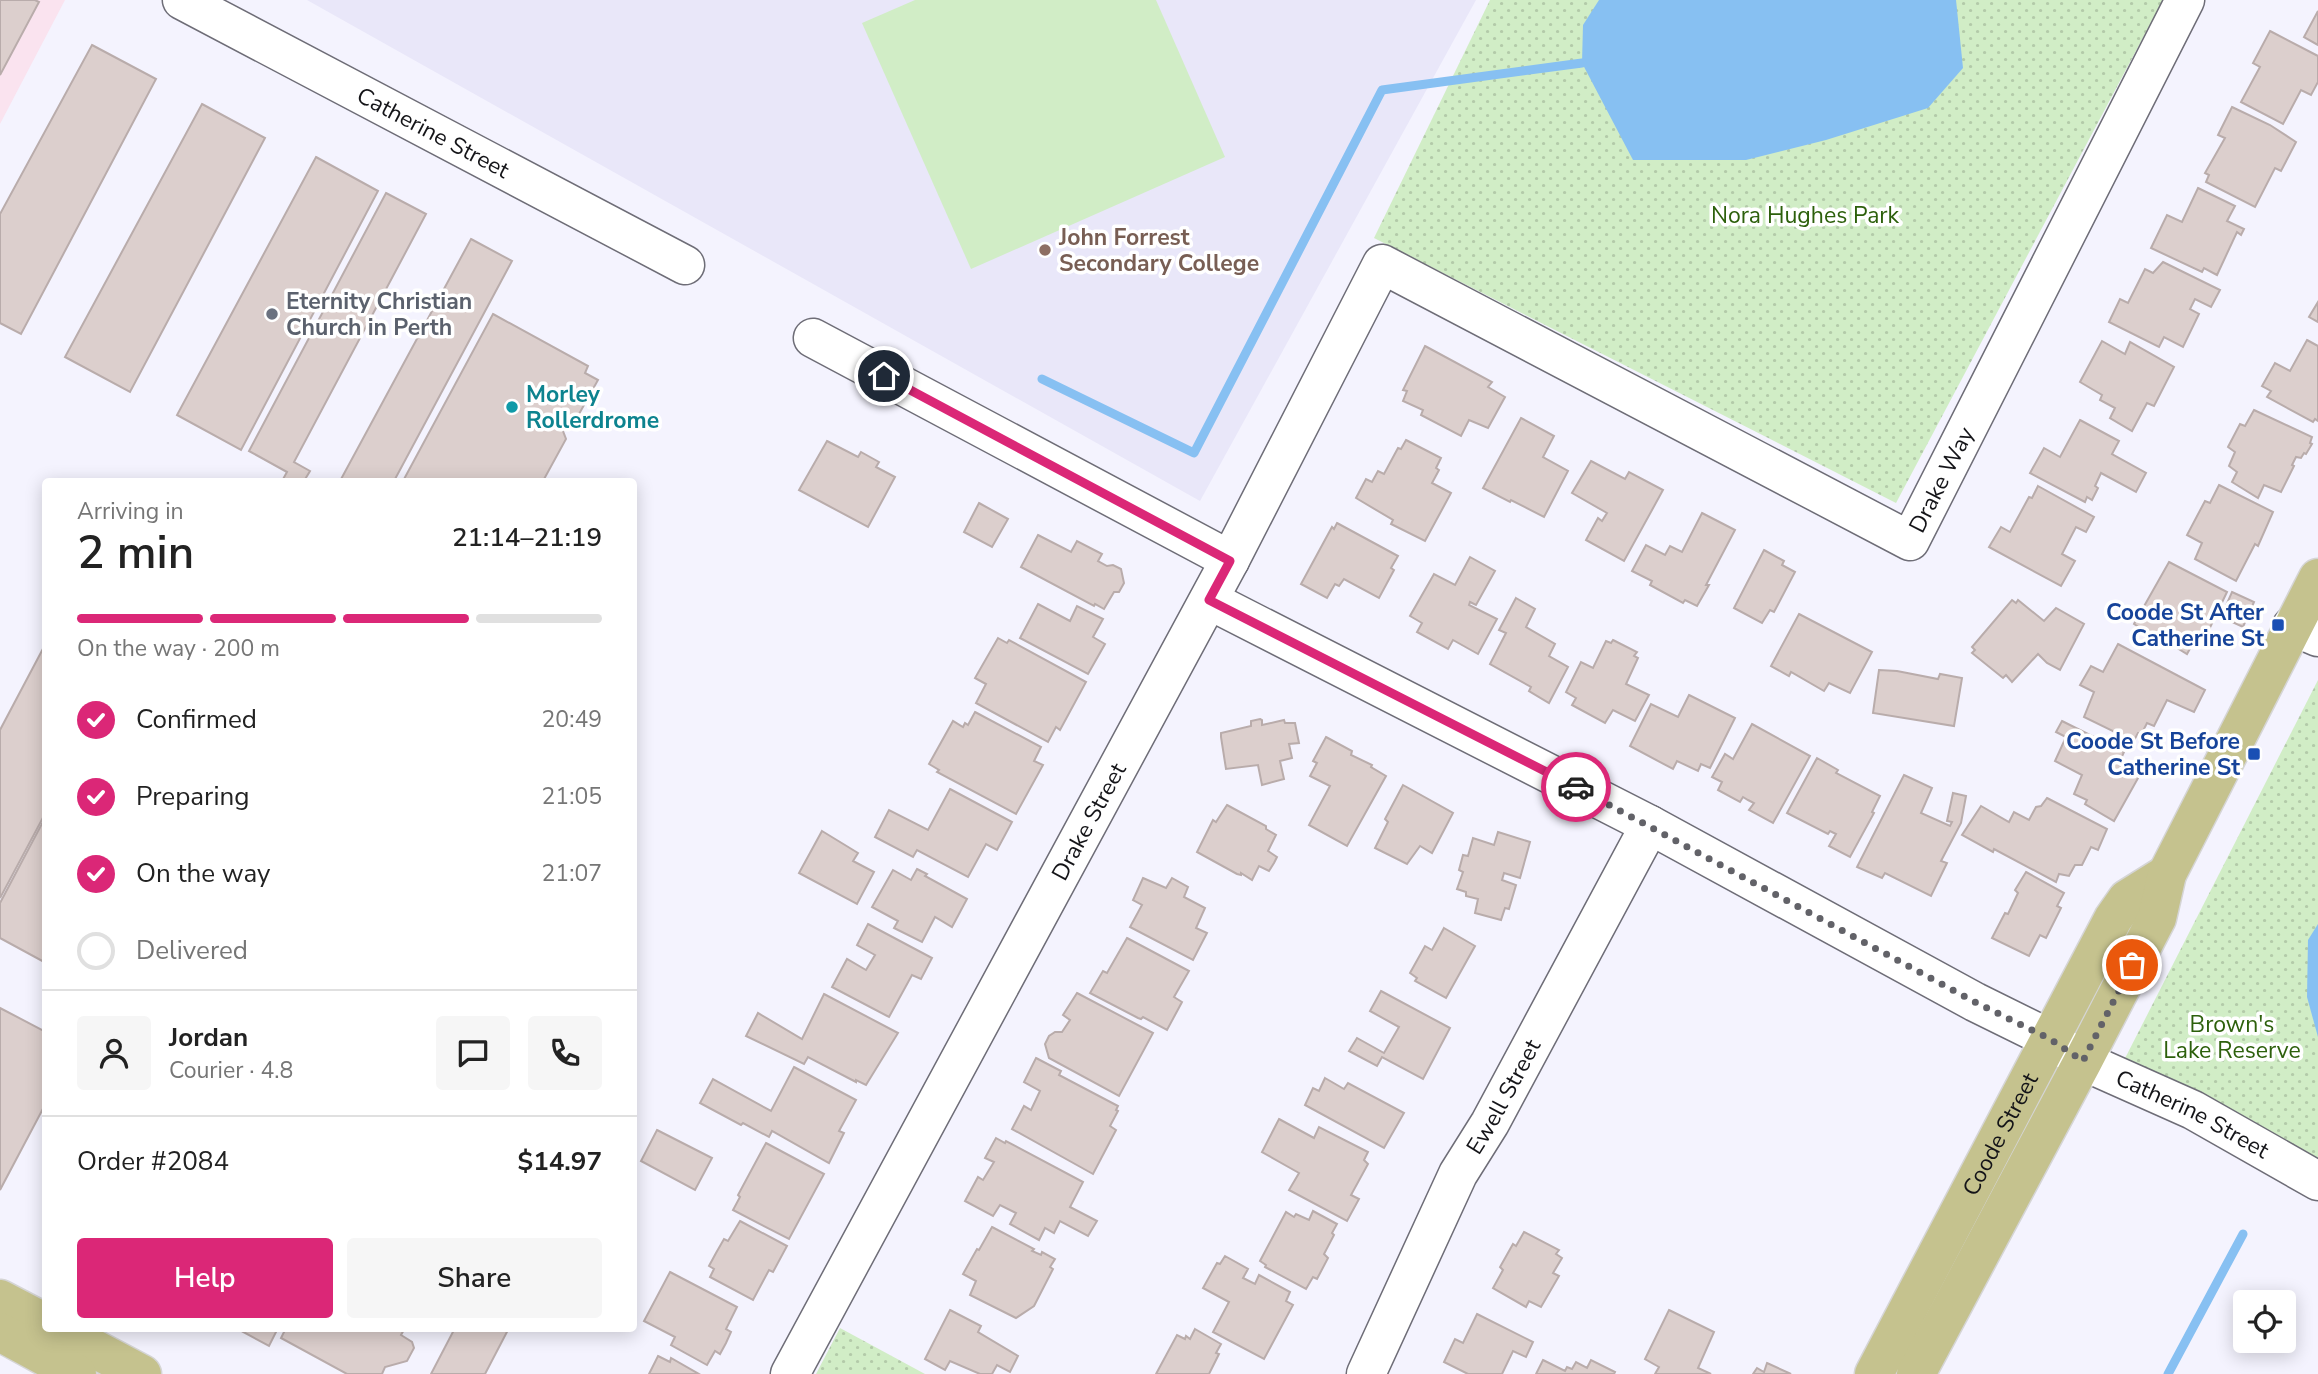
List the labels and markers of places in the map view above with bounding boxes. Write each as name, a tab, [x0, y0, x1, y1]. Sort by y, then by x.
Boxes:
place label: John Forrest Secondary College	[1058, 222, 1259, 279]
marker: John Forrest Secondary College	[1037, 242, 1053, 258]
place label: Eternity Christian Church in Perth	[286, 286, 472, 343]
marker: Eternity Christian Church in Perth	[264, 306, 280, 322]
pin	[854, 346, 914, 406]
place label: Morley Rollerdrome	[526, 379, 659, 436]
marker: Morley Rollerdrome	[504, 399, 520, 415]
place label: Coode St After Catherine St	[2106, 597, 2264, 654]
marker: Coode St After Catherine St	[2270, 617, 2286, 633]
place label: Coode St Before Catherine St	[2066, 726, 2240, 783]
marker: Coode St Before Catherine St	[2246, 746, 2262, 762]
pin	[2102, 935, 2162, 995]

